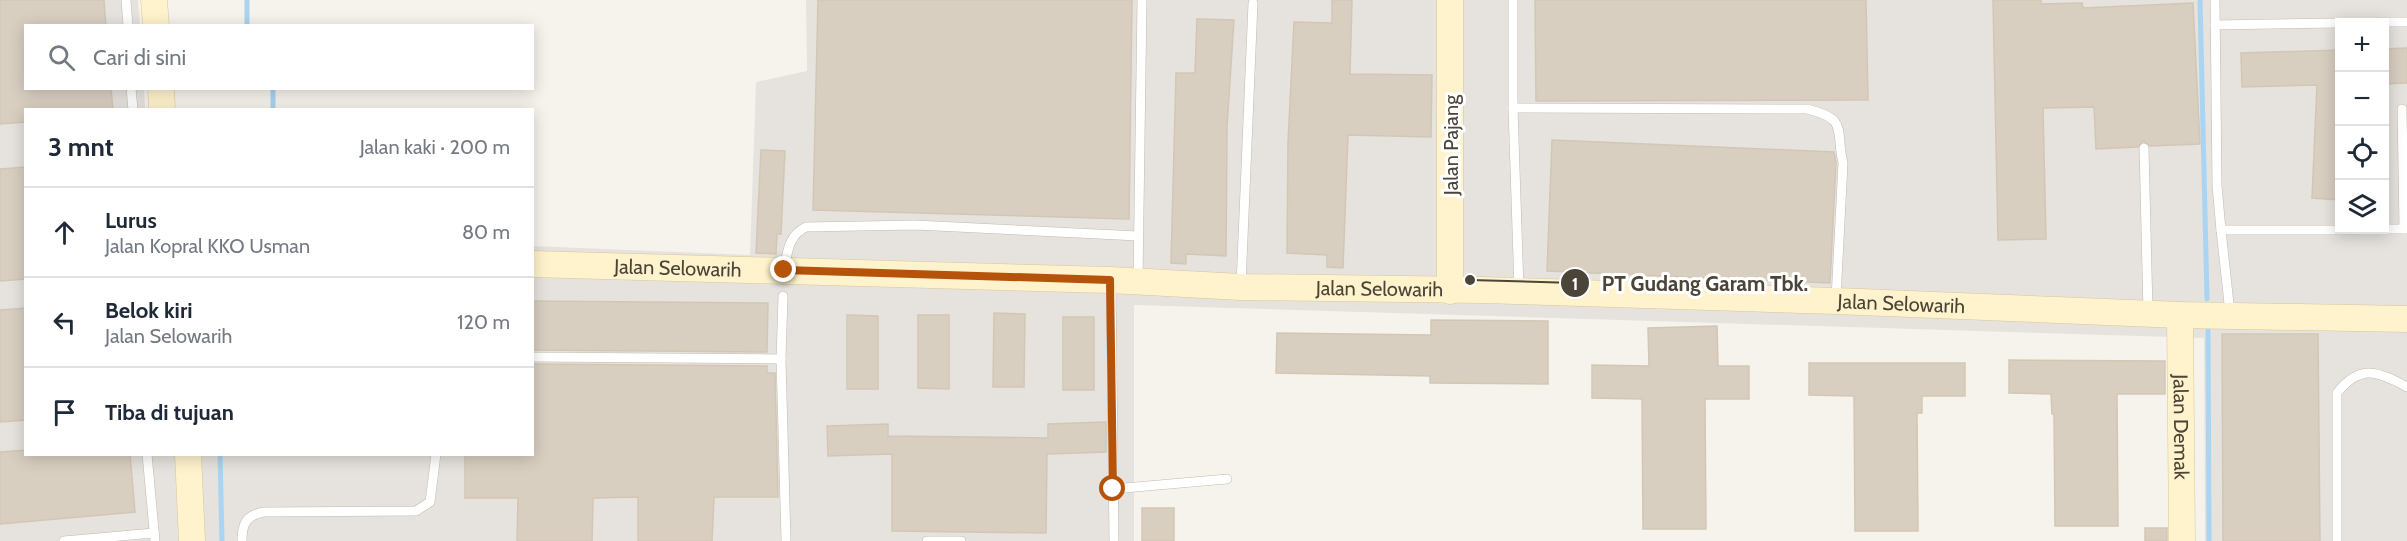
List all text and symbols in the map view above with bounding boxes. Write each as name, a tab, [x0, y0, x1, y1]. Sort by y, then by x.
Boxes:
map controls	[2335, 18, 2389, 234]
button: +	[2335, 18, 2389, 72]
search box	[24, 24, 534, 90]
icon: search	[45, 41, 78, 74]
text: Cari di sini	[93, 44, 186, 71]
button: −	[2335, 72, 2389, 126]
street label: Jalan Pajang	[1439, 94, 1463, 196]
button: locate	[2335, 126, 2389, 180]
text: 3 mnt	[48, 131, 114, 163]
text: Jalan kaki · 200 m	[360, 135, 510, 159]
button: layers	[2335, 180, 2389, 234]
text: Lurus	[105, 207, 157, 234]
icon: ahead	[48, 216, 81, 249]
text: 80 m	[462, 220, 510, 244]
text: Jalan Kopral KKO Usman	[105, 234, 310, 258]
street label: Jalan Selowarih	[613, 254, 742, 282]
route end	[770, 256, 796, 282]
callout: PT Gudang Garam Tbk.	[1560, 264, 1820, 303]
text: PT Gudang Garam Tbk.	[1602, 271, 1808, 296]
text: 1	[1572, 273, 1578, 295]
street label: Jalan Selowarih	[1315, 276, 1443, 302]
street label: Jalan Selowarih	[1836, 289, 1966, 318]
text: Belok kiri	[105, 297, 192, 324]
icon: left	[48, 306, 81, 339]
text: 120 m	[457, 310, 510, 334]
text: Jalan Selowarih	[105, 324, 232, 348]
street label: Jalan Demak	[2169, 373, 2193, 480]
icon: arrive	[48, 396, 81, 429]
text: Tiba di tujuan	[105, 399, 234, 426]
route start	[1099, 475, 1125, 501]

